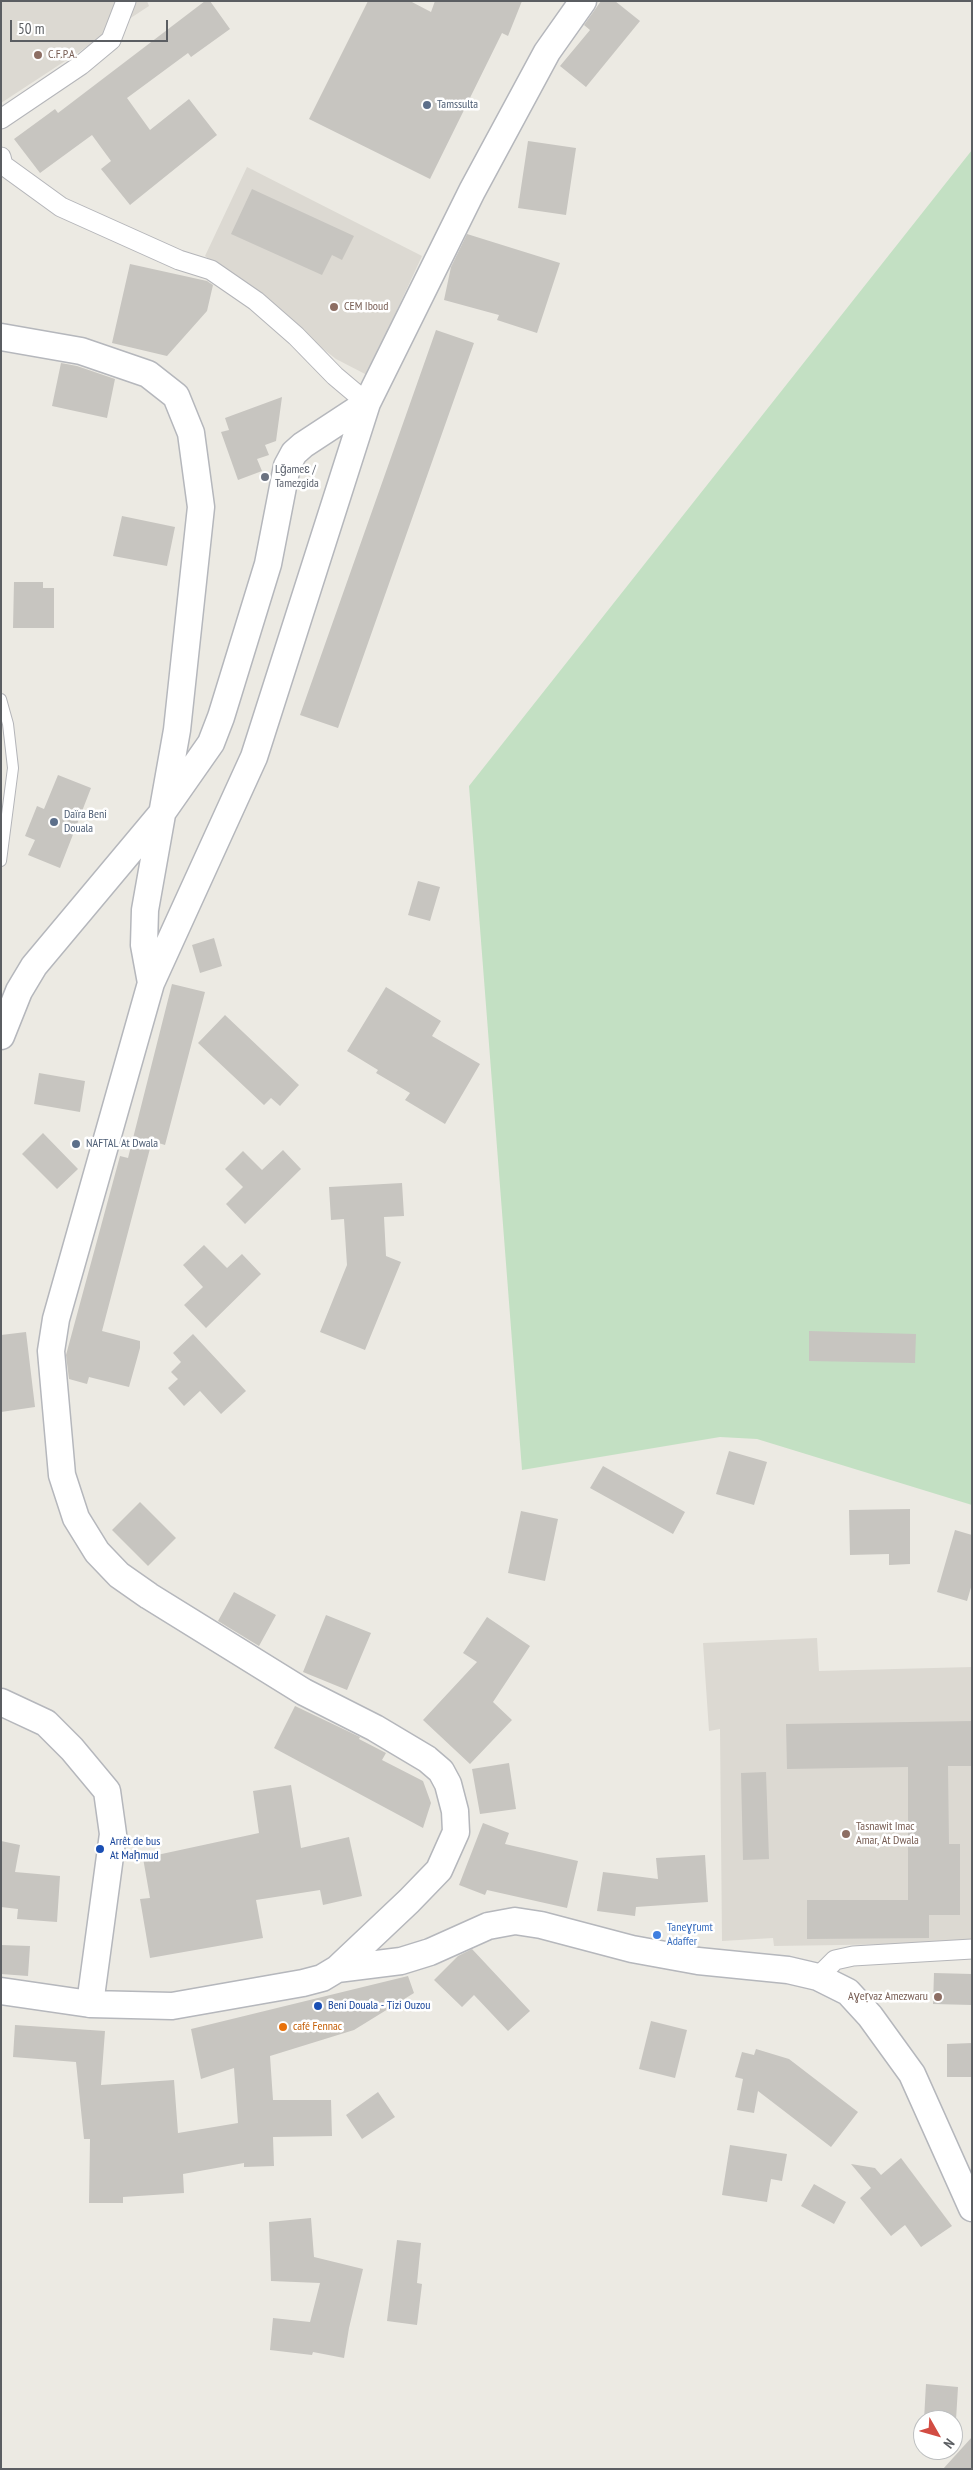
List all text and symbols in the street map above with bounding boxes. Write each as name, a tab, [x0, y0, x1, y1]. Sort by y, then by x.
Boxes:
scale bar	[12, 10, 170, 42]
text: 50 m	[18, 19, 44, 38]
place label: C.F.P.A.	[48, 48, 77, 62]
marker: C.F.P.A.	[32, 49, 44, 61]
place label: Tamssulta	[437, 98, 478, 112]
marker: Tamssulta	[421, 99, 433, 111]
place label: CEM Iboud	[344, 300, 388, 314]
marker: CEM Iboud	[328, 301, 340, 313]
place label: Lǧameɛ / Tamezgida	[275, 463, 319, 491]
marker: Lǧameɛ / Tamezgida	[259, 471, 271, 483]
place label: Daïra Beni Douala	[64, 808, 107, 836]
marker: Daïra Beni Douala	[48, 816, 60, 828]
place label: NAFTAL At Dwala	[86, 1137, 158, 1151]
marker: NAFTAL At Dwala	[70, 1138, 82, 1150]
place label: Tasnawit Imac Amar, At Dwala	[856, 1820, 919, 1848]
marker: Tasnawit Imac Amar, At Dwala	[840, 1828, 852, 1840]
place label: Arrêt de bus At Maḥmud	[110, 1835, 160, 1863]
marker: Arrêt de bus At Maḥmud	[94, 1843, 106, 1855]
place label: Taneɣṛumt Adaffer	[667, 1921, 713, 1949]
marker: Taneɣṛumt Adaffer	[651, 1929, 663, 1941]
place label: Aɣeṛvaz Amezwaru	[848, 1990, 928, 2004]
marker: Aɣeṛvaz Amezwaru	[932, 1991, 944, 2003]
place label: Beni Douala - Tizi Ouzou	[328, 1999, 430, 2013]
marker: Beni Douala - Tizi Ouzou	[312, 2000, 324, 2012]
place label: café Fennac	[293, 2020, 342, 2034]
marker: café Fennac	[277, 2021, 289, 2033]
north arrow	[913, 2410, 963, 2460]
text: N	[940, 2435, 958, 2452]

